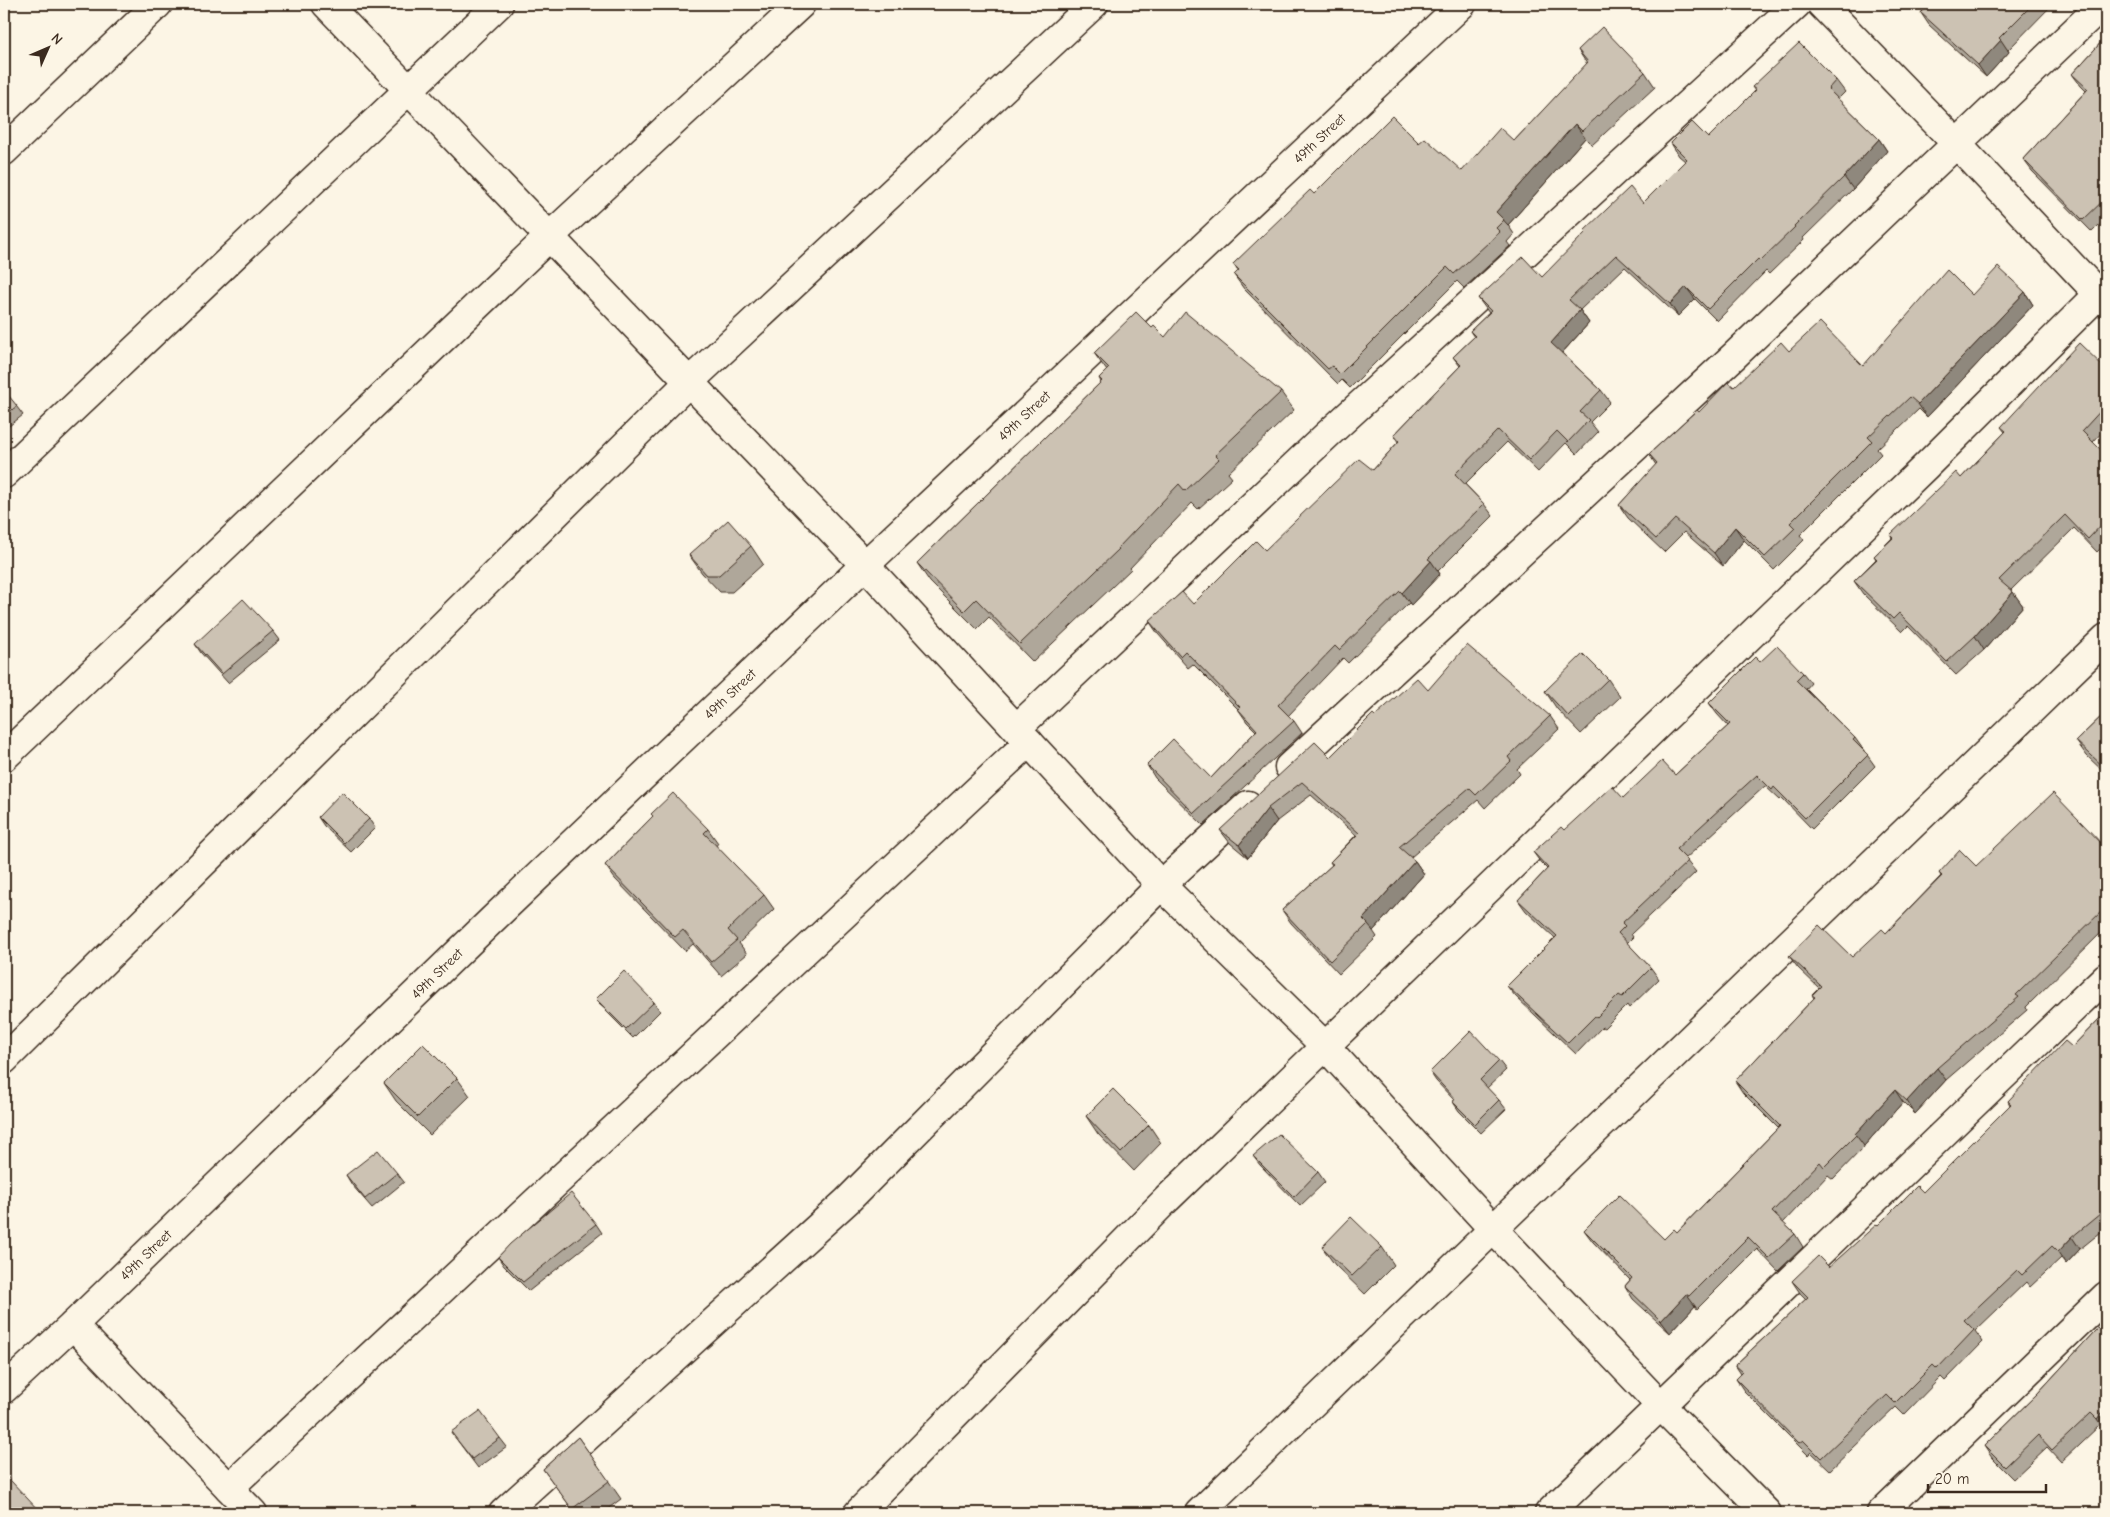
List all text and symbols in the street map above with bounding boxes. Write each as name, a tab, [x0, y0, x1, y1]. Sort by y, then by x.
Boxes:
north arrow	[22, 22, 72, 72]
text: N	[48, 30, 66, 48]
street label: 49th Street	[1290, 109, 1350, 167]
street label: 49th Street	[995, 387, 1055, 445]
street label: 49th Street	[700, 665, 760, 723]
street label: 49th Street	[408, 944, 467, 1003]
street label: 49th Street	[116, 1226, 176, 1284]
scale bar	[1928, 1462, 2045, 1494]
text: 20 m	[1935, 1470, 1969, 1488]

